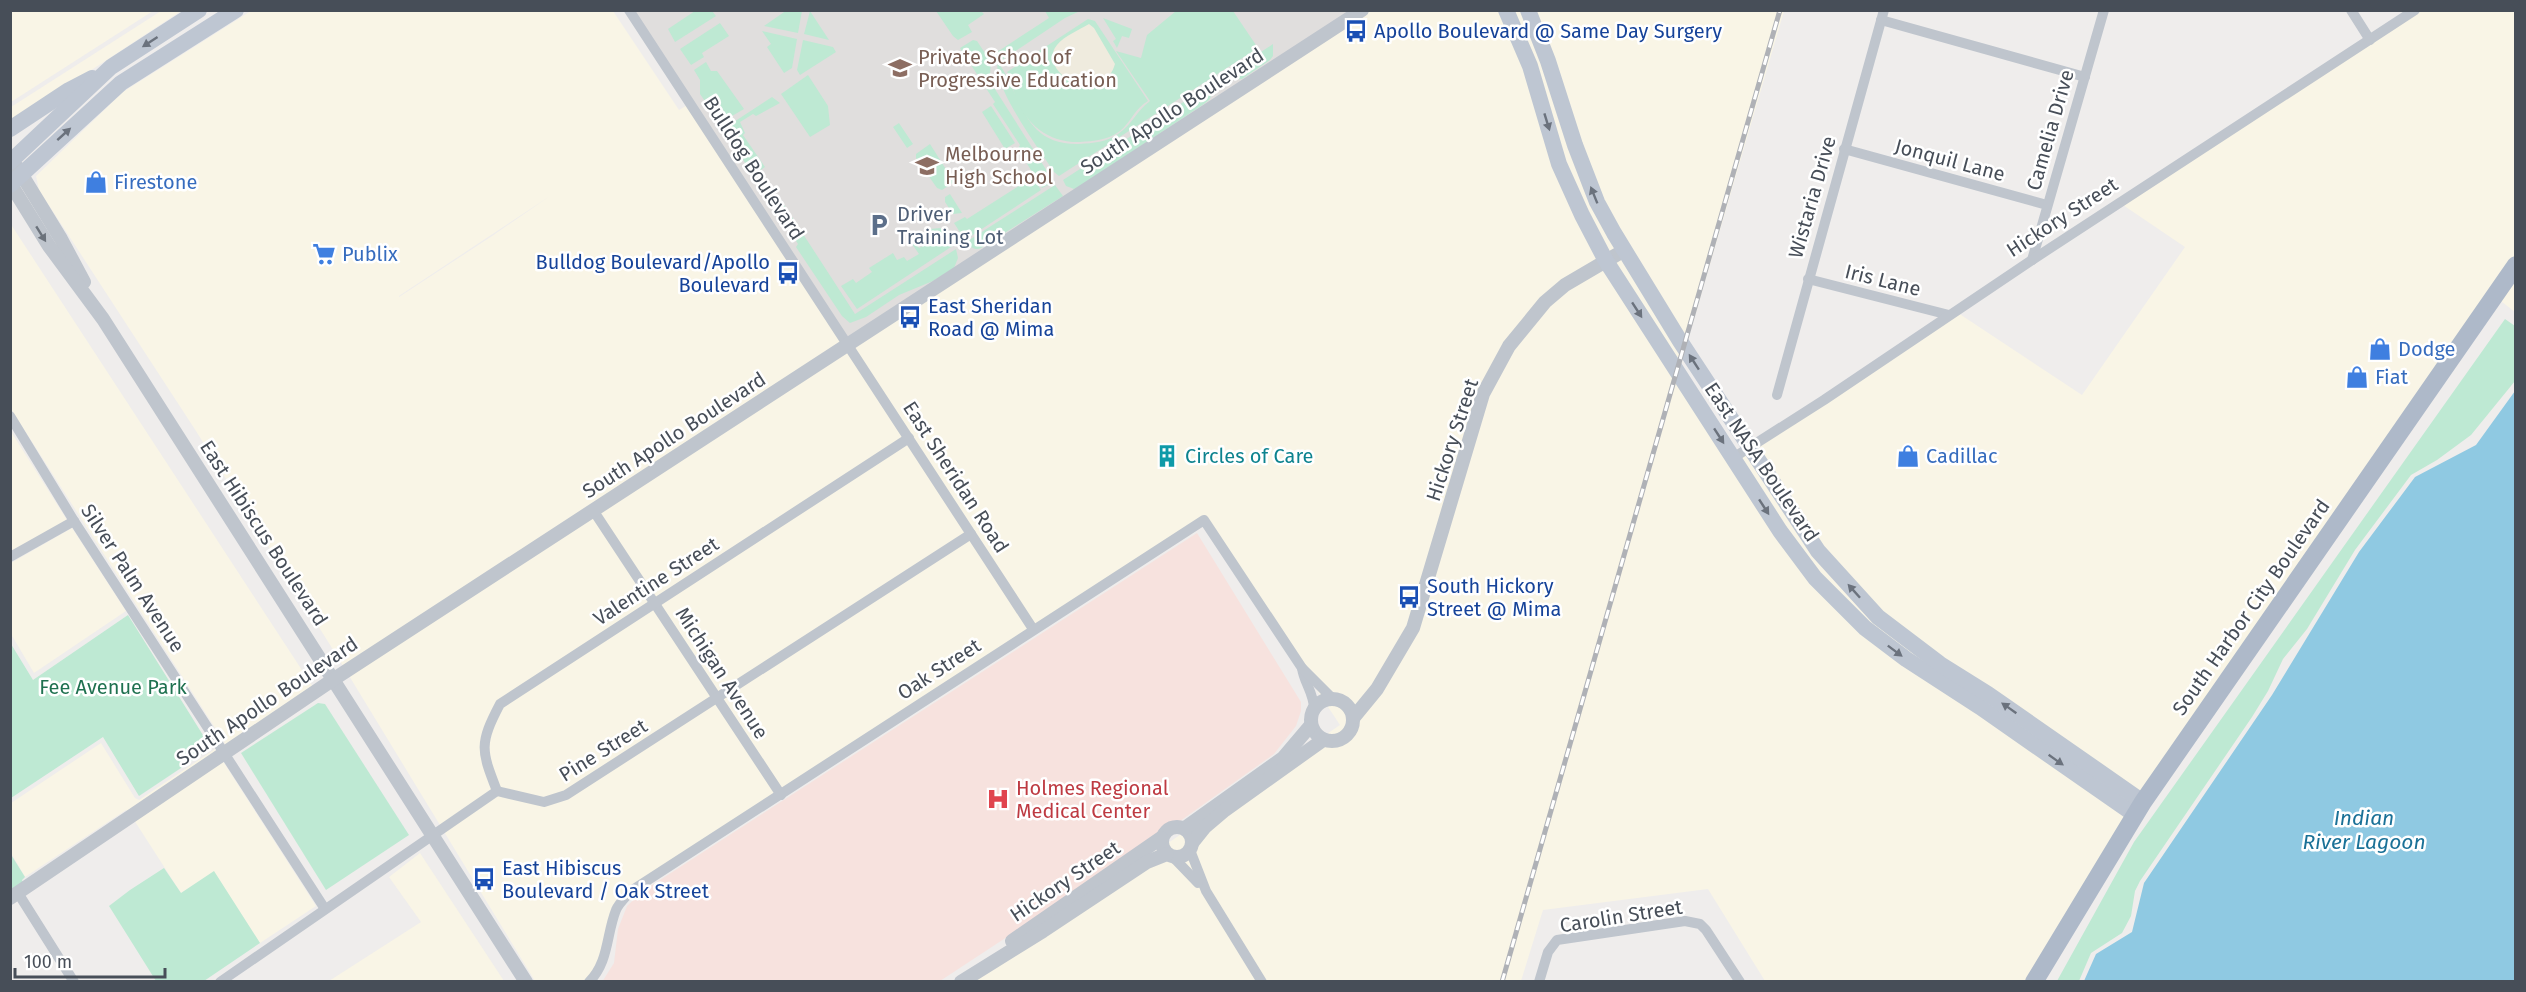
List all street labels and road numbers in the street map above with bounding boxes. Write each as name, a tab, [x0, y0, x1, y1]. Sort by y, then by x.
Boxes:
street label: South Apollo Boulevard	[1076, 43, 1268, 179]
street label: Camelia Drive	[2021, 67, 2079, 193]
street label: Bulldog Boulevard	[699, 92, 809, 244]
street label: Wistaria Drive	[1783, 133, 1841, 261]
street label: Jonquil Lane	[1892, 134, 2008, 186]
street label: Hickory Street	[2002, 172, 2123, 262]
street label: Iris Lane	[1843, 259, 1923, 301]
street label: South Apollo Boulevard	[578, 367, 770, 503]
street label: Hickory Street	[1421, 375, 1483, 504]
street label: East NASA Boulevard	[1700, 378, 1824, 546]
street label: East Sheridan Road	[898, 397, 1014, 557]
street label: East Hibiscus Boulevard	[195, 436, 333, 630]
street label: South Harbor City Boulevard	[2167, 494, 2335, 720]
street label: Silver Palm Avenue	[76, 499, 190, 657]
street label: Valentine Street	[589, 531, 724, 630]
street label: Michigan Avenue	[670, 603, 774, 743]
street label: South Apollo Boulevard	[172, 631, 362, 771]
street label: Oak Street	[893, 633, 986, 705]
street label: Pine Street	[554, 713, 652, 787]
street label: Hickory Street	[1005, 835, 1125, 927]
street label: Carolin Street	[1558, 894, 1685, 938]

